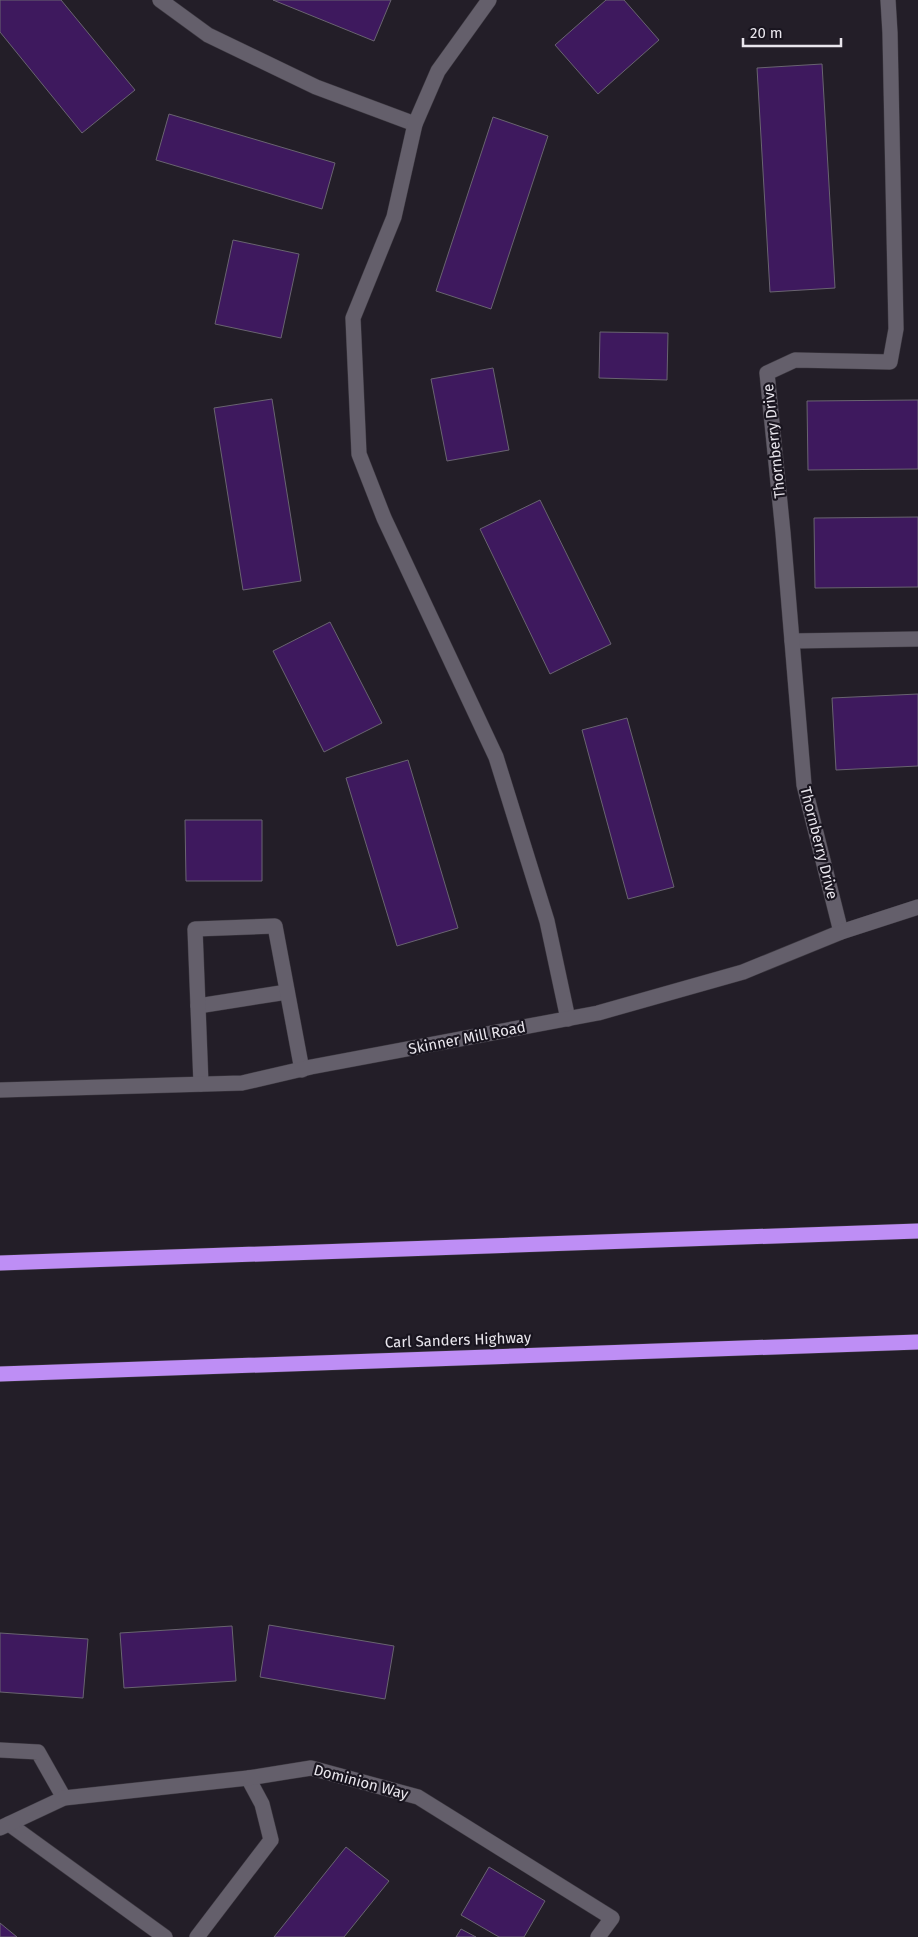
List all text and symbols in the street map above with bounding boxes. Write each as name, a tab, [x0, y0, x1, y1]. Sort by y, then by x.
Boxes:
scale bar	[743, 15, 840, 47]
text: 20 m	[750, 24, 783, 42]
street label: Thornberry Drive	[759, 383, 789, 499]
street label: Thornberry Drive	[796, 785, 842, 901]
street label: Skinner Mill Road	[407, 1018, 527, 1058]
street label: Carl Sanders Highway	[385, 1328, 532, 1352]
street label: Dominion Way	[312, 1761, 411, 1803]

